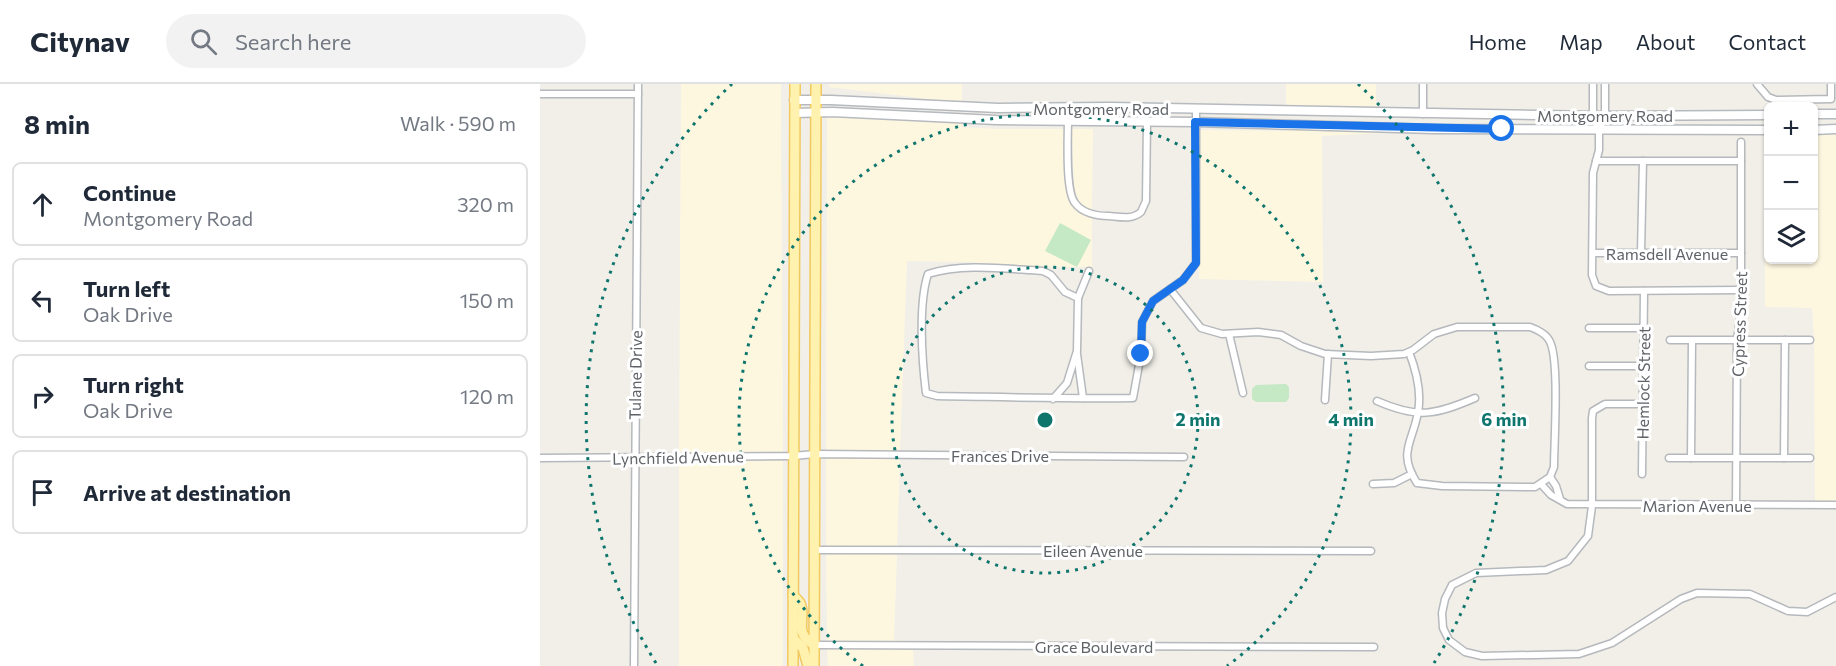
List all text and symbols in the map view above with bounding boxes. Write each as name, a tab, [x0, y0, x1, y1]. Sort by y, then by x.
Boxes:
search box	[166, 14, 586, 68]
text: Citynav	[30, 24, 130, 58]
icon: search	[187, 25, 220, 58]
text: Search here	[235, 28, 351, 55]
text: Home	[1469, 29, 1526, 54]
text: Map	[1559, 29, 1603, 54]
text: About	[1636, 29, 1695, 54]
text: Contact	[1728, 29, 1806, 54]
street label: Montgomery Road	[1033, 99, 1169, 118]
map controls	[1764, 102, 1818, 264]
button: +	[1764, 102, 1818, 156]
street label: Montgomery Road	[1537, 106, 1673, 125]
text: 8 min	[24, 108, 90, 139]
text: Walk · 590 m	[400, 111, 516, 135]
route start	[1488, 115, 1514, 141]
button: −	[1764, 156, 1818, 210]
text: Continue	[83, 179, 176, 206]
icon: ahead	[26, 188, 59, 221]
text: 320 m	[457, 192, 514, 216]
text: Montgomery Road	[83, 206, 253, 230]
button: layers	[1764, 210, 1818, 264]
street label: Ramsdell Avenue	[1606, 244, 1728, 263]
street label: Cypress Street	[1728, 270, 1750, 377]
text: Turn left	[83, 275, 170, 302]
icon: left	[26, 284, 59, 317]
text: 150 m	[460, 288, 514, 312]
text: Oak Drive	[83, 302, 173, 326]
street label: Hemlock Street	[1633, 326, 1653, 440]
street label: Tulane Drive	[625, 330, 645, 420]
route end	[1127, 340, 1153, 366]
text: Turn right	[83, 371, 184, 398]
icon: right	[26, 380, 59, 413]
text: 120 m	[460, 384, 514, 408]
text: Oak Drive	[83, 398, 173, 422]
text: 2 min	[1176, 408, 1220, 430]
text: 4 min	[1328, 408, 1374, 430]
text: 6 min	[1481, 408, 1527, 430]
centre of rings	[1035, 410, 1055, 430]
street label: Lynchfield Avenue	[612, 446, 744, 468]
street label: Frances Drive	[951, 446, 1049, 465]
icon: arrive	[26, 476, 59, 509]
text: Arrive at destination	[83, 479, 291, 506]
street label: Marion Avenue	[1642, 496, 1752, 515]
street label: Eileen Avenue	[1043, 541, 1143, 560]
street label: Grace Boulevard	[1035, 637, 1153, 656]

